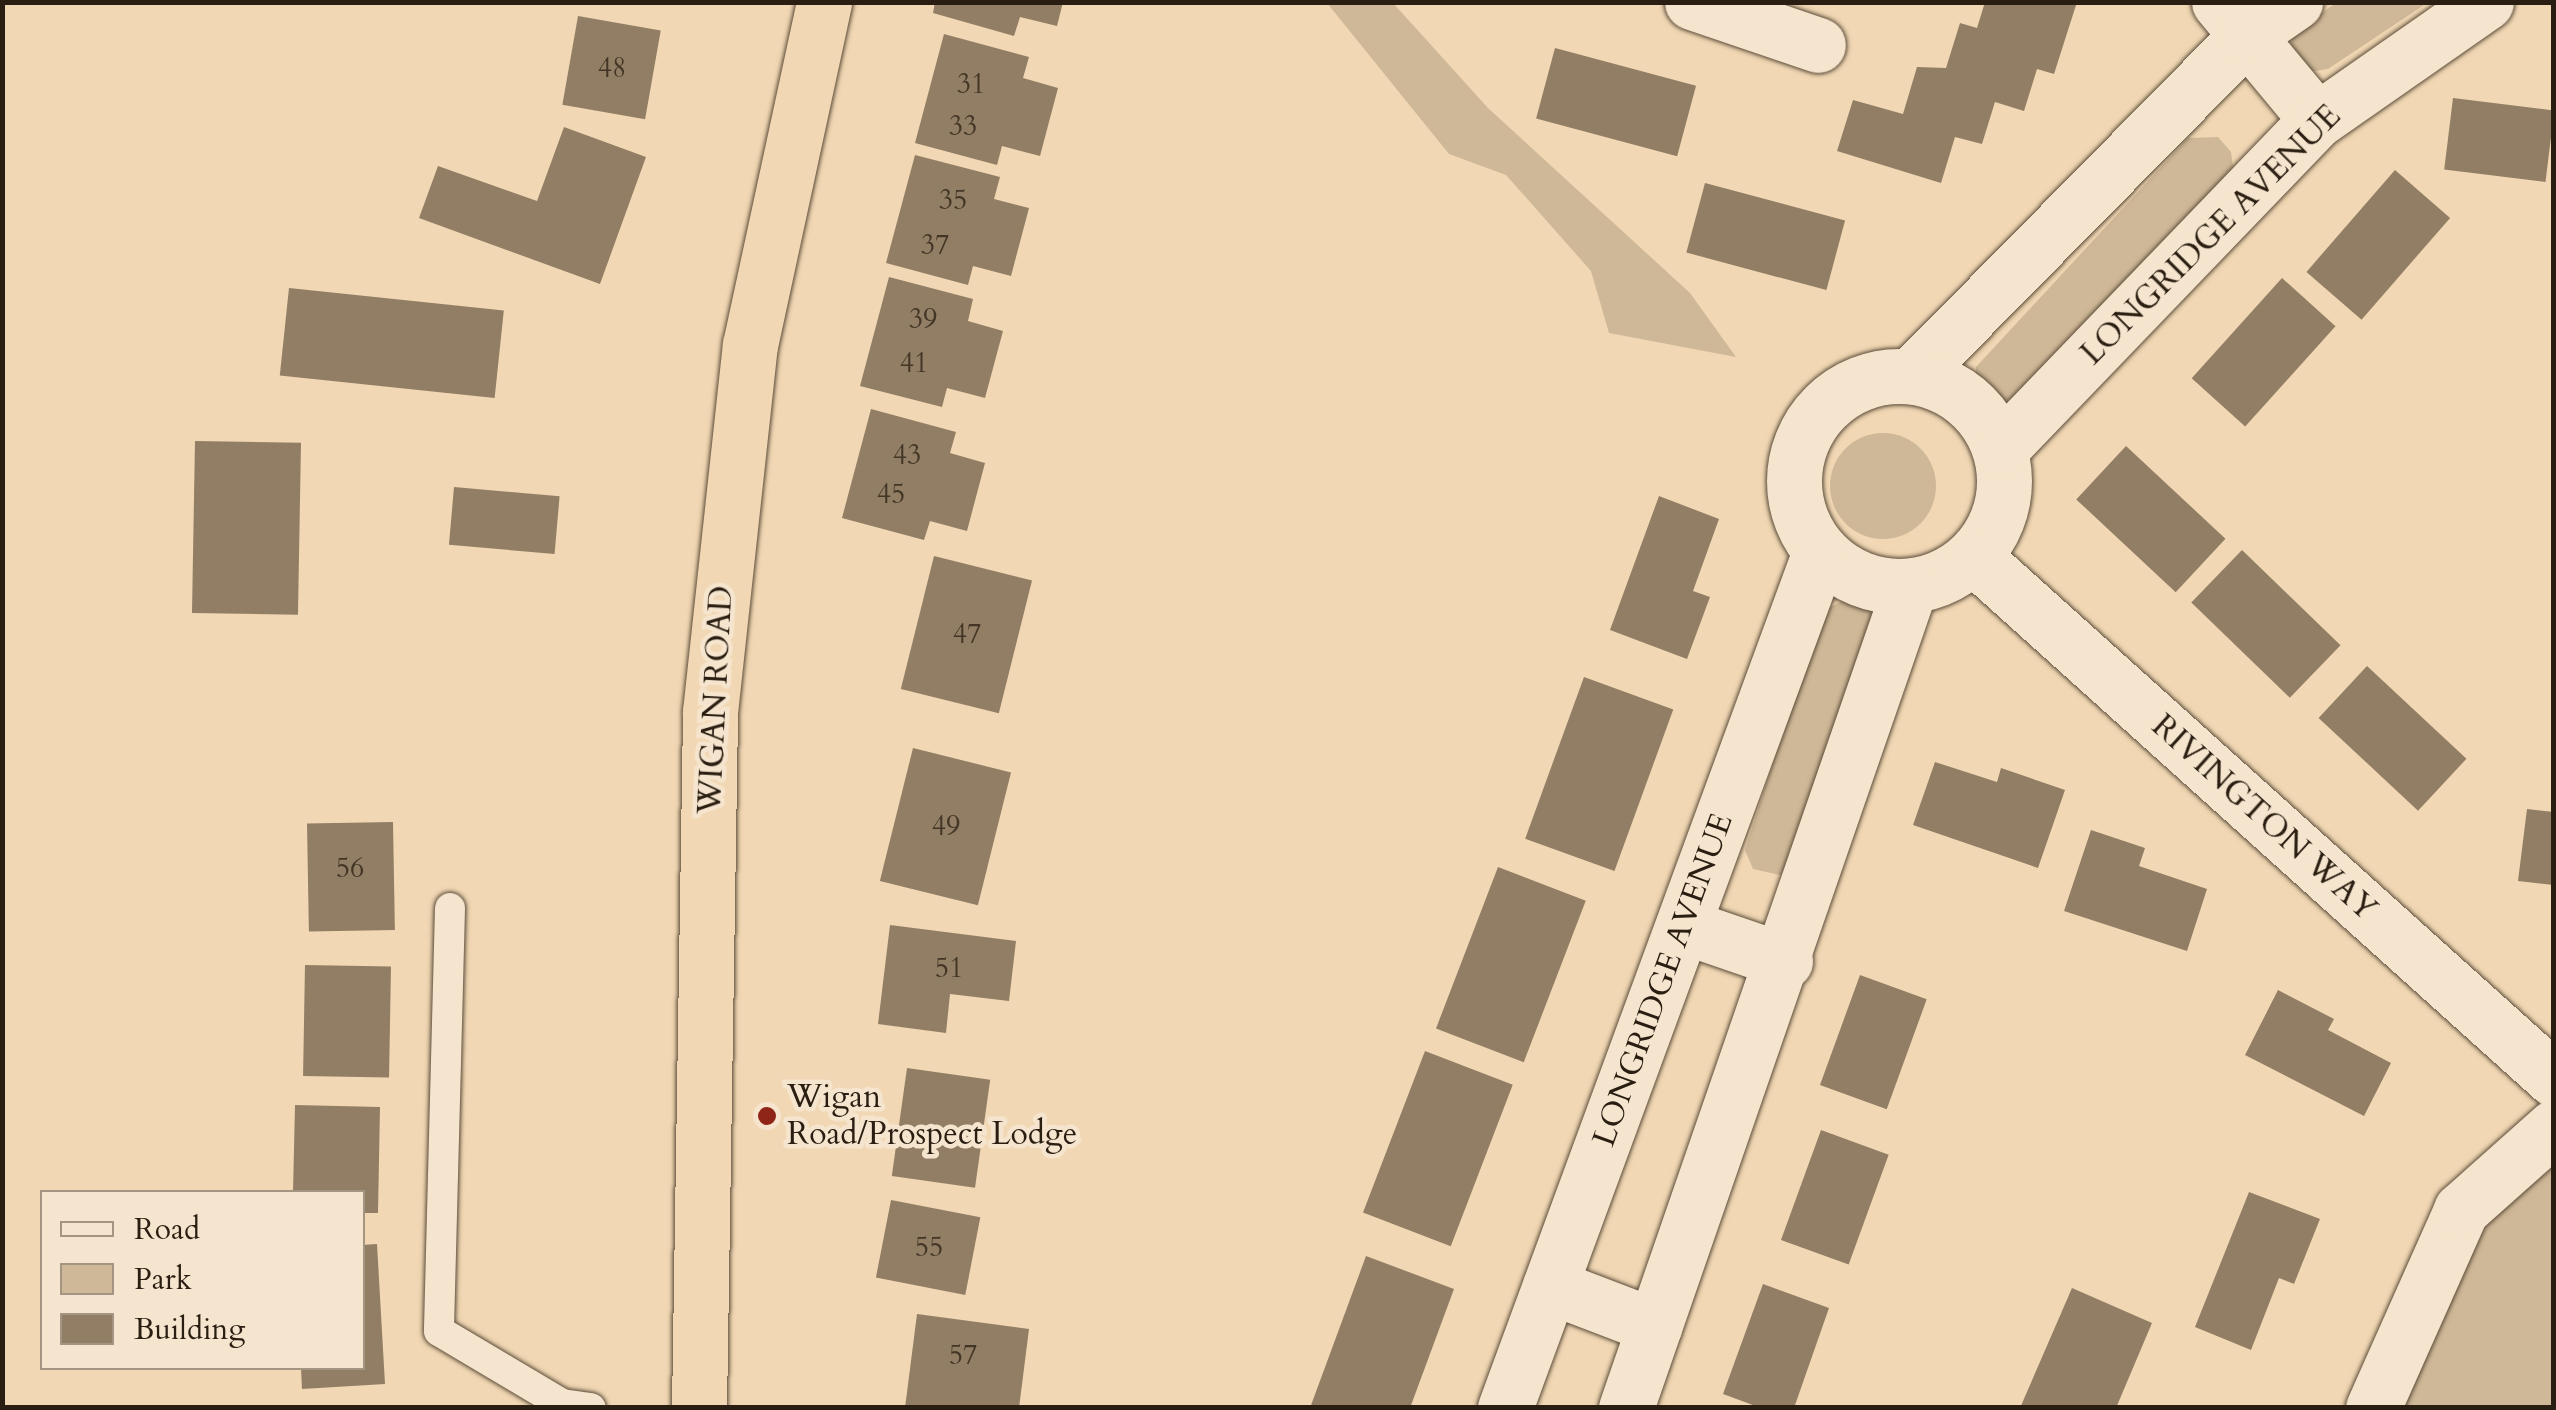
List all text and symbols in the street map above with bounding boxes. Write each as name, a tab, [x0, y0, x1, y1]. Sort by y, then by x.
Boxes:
house number: 48	[598, 51, 626, 85]
house number: 31	[957, 67, 985, 101]
street label: LONGRIDGE AVENUE	[2073, 97, 2349, 373]
house number: 33	[949, 109, 977, 143]
house number: 35	[939, 183, 967, 217]
house number: 37	[921, 228, 949, 262]
house number: 39	[909, 302, 937, 336]
house number: 41	[900, 346, 928, 380]
house number: 43	[893, 438, 921, 472]
house number: 45	[877, 477, 905, 511]
street label: WIGAN ROAD	[691, 585, 741, 815]
house number: 47	[953, 617, 981, 651]
street label: RIVINGTON WAY	[2144, 707, 2384, 929]
street label: LONGRIDGE AVENUE	[1585, 808, 1741, 1152]
house number: 49	[932, 809, 960, 843]
house number: 56	[336, 851, 364, 885]
house number: 51	[935, 951, 963, 985]
place label: Wigan Road/Prospect Lodge	[787, 1079, 1077, 1154]
marker: Wigan Road/Prospect Lodge	[756, 1105, 778, 1127]
legend	[40, 1190, 365, 1370]
text: Road	[134, 1209, 200, 1250]
house number: 55	[915, 1230, 943, 1264]
text: Park	[134, 1259, 192, 1300]
text: Building	[134, 1309, 245, 1350]
house number: 57	[949, 1338, 977, 1372]

